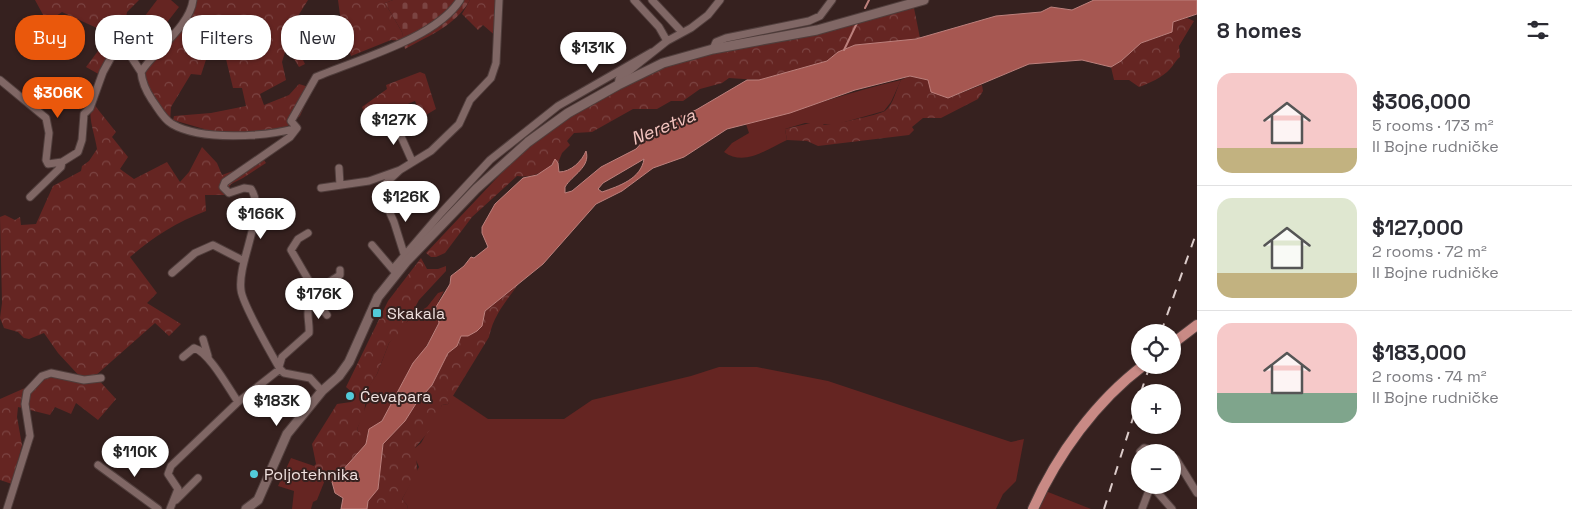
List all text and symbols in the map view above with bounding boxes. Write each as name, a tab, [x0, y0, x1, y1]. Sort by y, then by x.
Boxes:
chip: Buy	[15, 15, 85, 60]
chip: Rent	[95, 15, 172, 60]
chip: Filters	[182, 15, 271, 60]
chip: New	[281, 15, 354, 60]
icon: filters	[1524, 16, 1552, 44]
text: 8 homes	[1217, 17, 1302, 44]
pin: $131K	[558, 32, 628, 74]
text: $131K	[571, 37, 615, 58]
pin: $306K	[23, 76, 93, 119]
text: $306K	[33, 82, 83, 103]
text: $306,000	[1372, 88, 1471, 115]
icon: home	[1257, 93, 1317, 153]
water label: Neretva	[627, 103, 699, 150]
pin: $127K	[359, 104, 429, 146]
text: $127K	[371, 109, 417, 130]
text: 5 rooms · 173 m²	[1372, 115, 1494, 136]
text: II Bojne rudničke	[1372, 136, 1499, 157]
pin: $126K	[371, 180, 441, 223]
text: $126K	[383, 186, 429, 207]
pin: $166K	[226, 198, 296, 240]
text: $166K	[238, 203, 284, 224]
text: $127,000	[1372, 214, 1463, 241]
icon: home	[1257, 218, 1317, 278]
text: 2 rooms · 72 m²	[1372, 241, 1487, 262]
text: II Bojne rudničke	[1372, 262, 1499, 283]
pin: $176K	[284, 278, 354, 320]
text: $176K	[296, 283, 342, 304]
place label: Skakala	[387, 303, 445, 324]
marker: Skakala	[371, 307, 383, 319]
map controls	[1131, 324, 1181, 494]
button: locate	[1131, 324, 1181, 374]
text: $183,000	[1372, 339, 1466, 366]
icon: home	[1257, 343, 1317, 403]
text: 2 rooms · 74 m²	[1372, 366, 1487, 387]
pin: $183K	[242, 384, 312, 427]
button: +	[1131, 384, 1181, 434]
place label: Ćevapara	[360, 386, 431, 407]
text: II Bojne rudničke	[1372, 387, 1499, 408]
text: $183K	[254, 390, 300, 411]
marker: Ćevapara	[344, 390, 356, 402]
pin: $110K	[100, 436, 170, 478]
text: $110K	[113, 441, 157, 462]
button: −	[1131, 444, 1181, 494]
place label: Poljotehnika	[264, 464, 358, 485]
marker: Poljotehnika	[248, 468, 260, 480]

